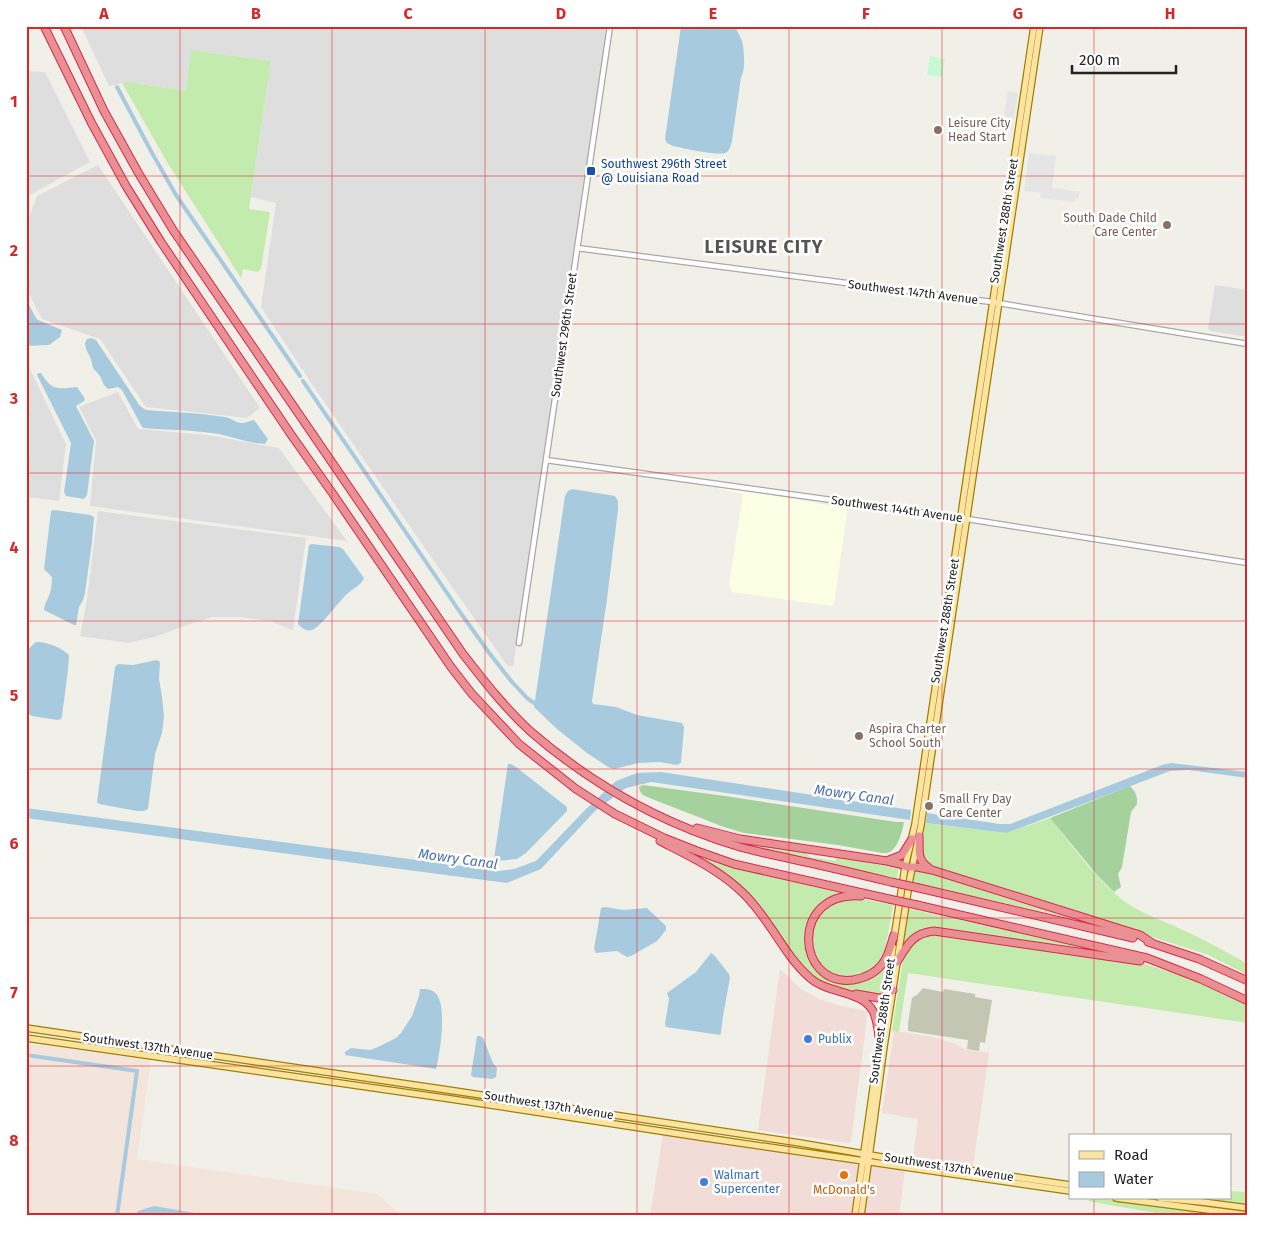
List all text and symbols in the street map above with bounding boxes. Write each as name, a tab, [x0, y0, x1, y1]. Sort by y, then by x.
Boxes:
text: A	[98, 4, 109, 23]
text: B	[251, 4, 261, 23]
text: C	[403, 4, 413, 23]
text: D	[556, 4, 566, 23]
text: E	[709, 4, 717, 23]
text: F	[862, 4, 870, 23]
text: G	[1013, 4, 1023, 23]
text: H	[1165, 4, 1175, 23]
scale bar	[1072, 42, 1175, 74]
text: 200 m	[1079, 51, 1120, 69]
text: 1	[10, 92, 18, 111]
place label: Leisure City Head Start	[948, 116, 1011, 144]
marker: Leisure City Head Start	[932, 124, 944, 136]
place label: Southwest 296th Street @ Louisiana Road	[601, 157, 727, 185]
street label: Southwest 288th Street	[987, 157, 1021, 285]
marker: Southwest 296th Street @ Louisiana Road	[585, 165, 597, 177]
place label: South Dade Child Care Center	[1063, 211, 1157, 239]
marker: South Dade Child Care Center	[1161, 219, 1173, 231]
district label: LEISURE CITY	[705, 236, 823, 258]
text: 2	[10, 241, 18, 260]
street label: Southwest 296th Street	[548, 271, 580, 398]
street label: Southwest 147th Avenue	[847, 277, 979, 307]
text: 3	[9, 389, 18, 408]
street label: Southwest 144th Avenue	[830, 493, 964, 525]
text: 4	[9, 538, 19, 557]
street label: Southwest 288th Street	[928, 557, 962, 685]
text: 5	[10, 686, 19, 705]
place label: Aspira Charter School South	[869, 722, 946, 750]
marker: Aspira Charter School South	[853, 730, 865, 742]
water label: Mowry Canal	[813, 781, 895, 809]
place label: Small Fry Day Care Center	[939, 792, 1012, 820]
marker: Small Fry Day Care Center	[923, 800, 935, 812]
text: 6	[9, 834, 19, 853]
water label: Mowry Canal	[417, 845, 499, 873]
street label: Southwest 288th Street	[866, 957, 898, 1085]
text: 7	[10, 983, 18, 1002]
street label: Southwest 137th Avenue	[82, 1030, 214, 1062]
place label: Publix	[818, 1032, 852, 1046]
marker: Publix	[802, 1033, 814, 1045]
street label: Southwest 137th Avenue	[483, 1088, 615, 1122]
text: 8	[9, 1131, 19, 1150]
legend	[1069, 1134, 1232, 1200]
text: Road	[1114, 1146, 1149, 1164]
street label: Southwest 137th Avenue	[883, 1150, 1015, 1184]
place label: Walmart Supercenter	[714, 1168, 780, 1196]
marker: McDonald's	[838, 1169, 850, 1181]
text: Water	[1114, 1170, 1153, 1188]
marker: Walmart Supercenter	[698, 1176, 710, 1188]
place label: McDonald's	[813, 1183, 875, 1197]

